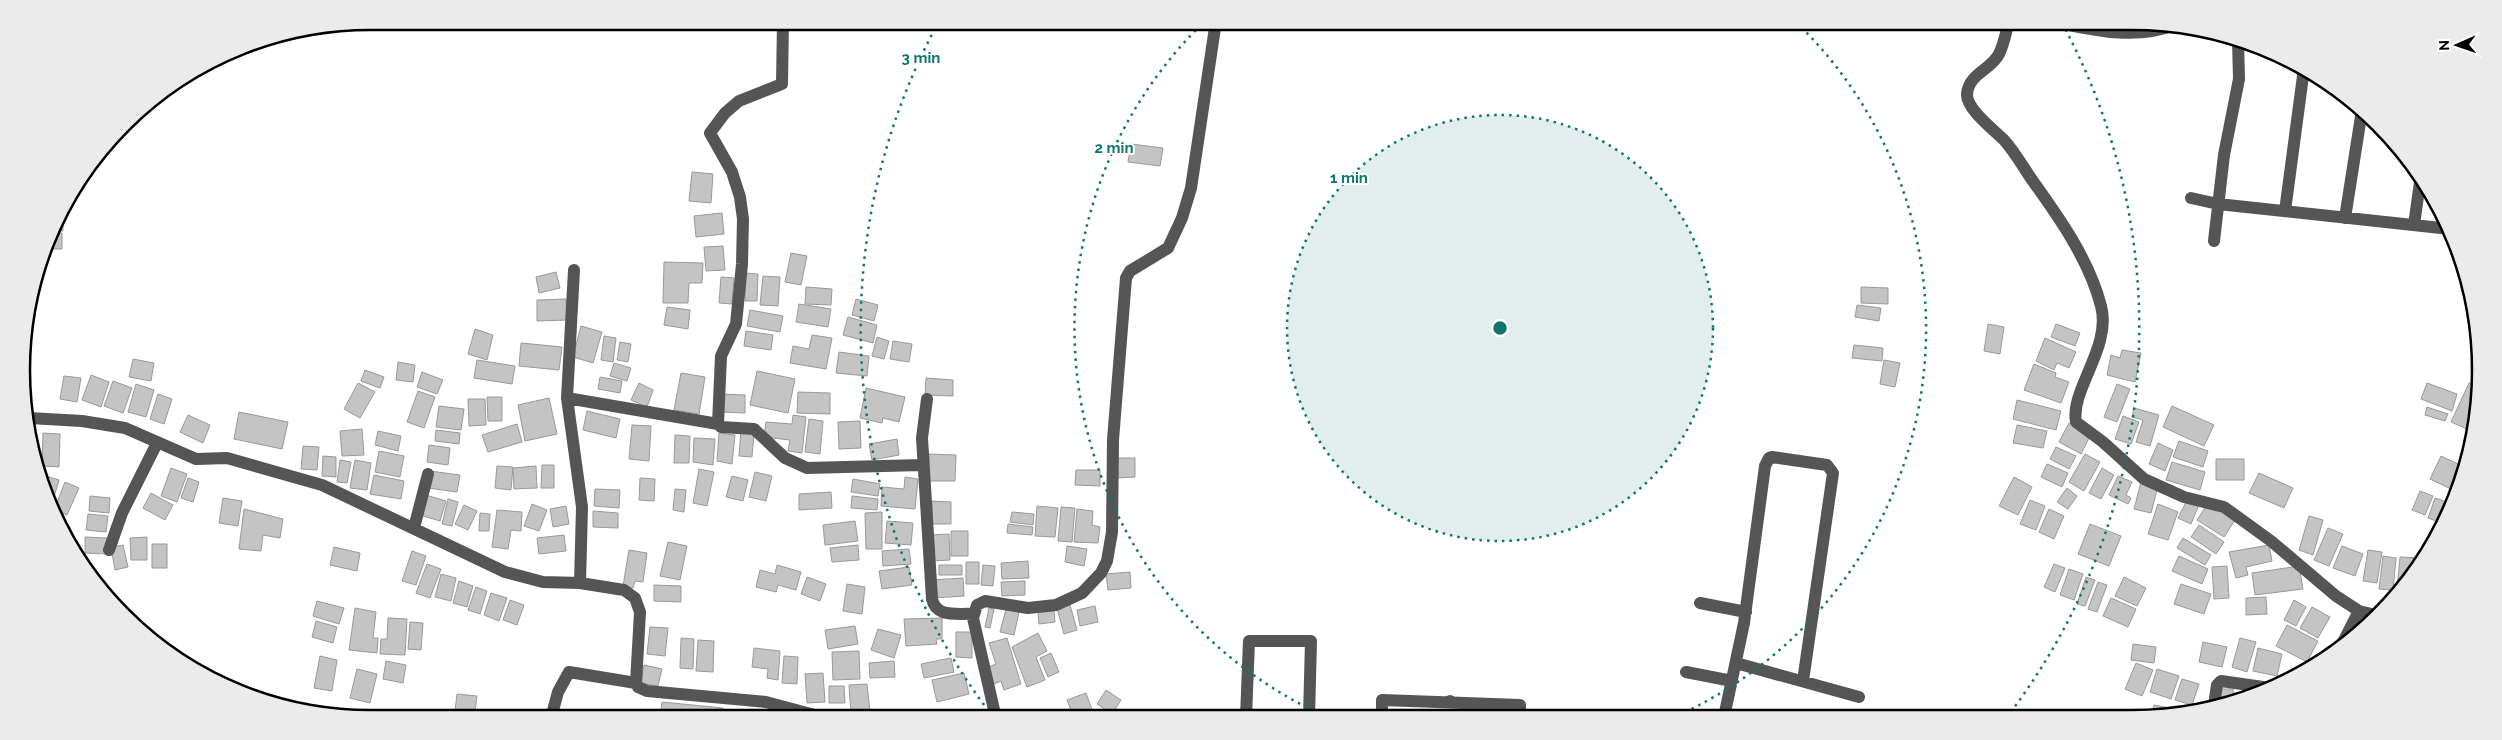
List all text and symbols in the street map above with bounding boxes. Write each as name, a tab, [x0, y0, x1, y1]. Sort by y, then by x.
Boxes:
north arrow	[2432, 20, 2482, 70]
text: N	[2436, 40, 2452, 51]
text: 3 min	[902, 49, 940, 67]
text: 2 min	[1095, 139, 1133, 157]
text: 1 min	[1330, 169, 1368, 187]
centre of rings	[1491, 319, 1509, 337]

